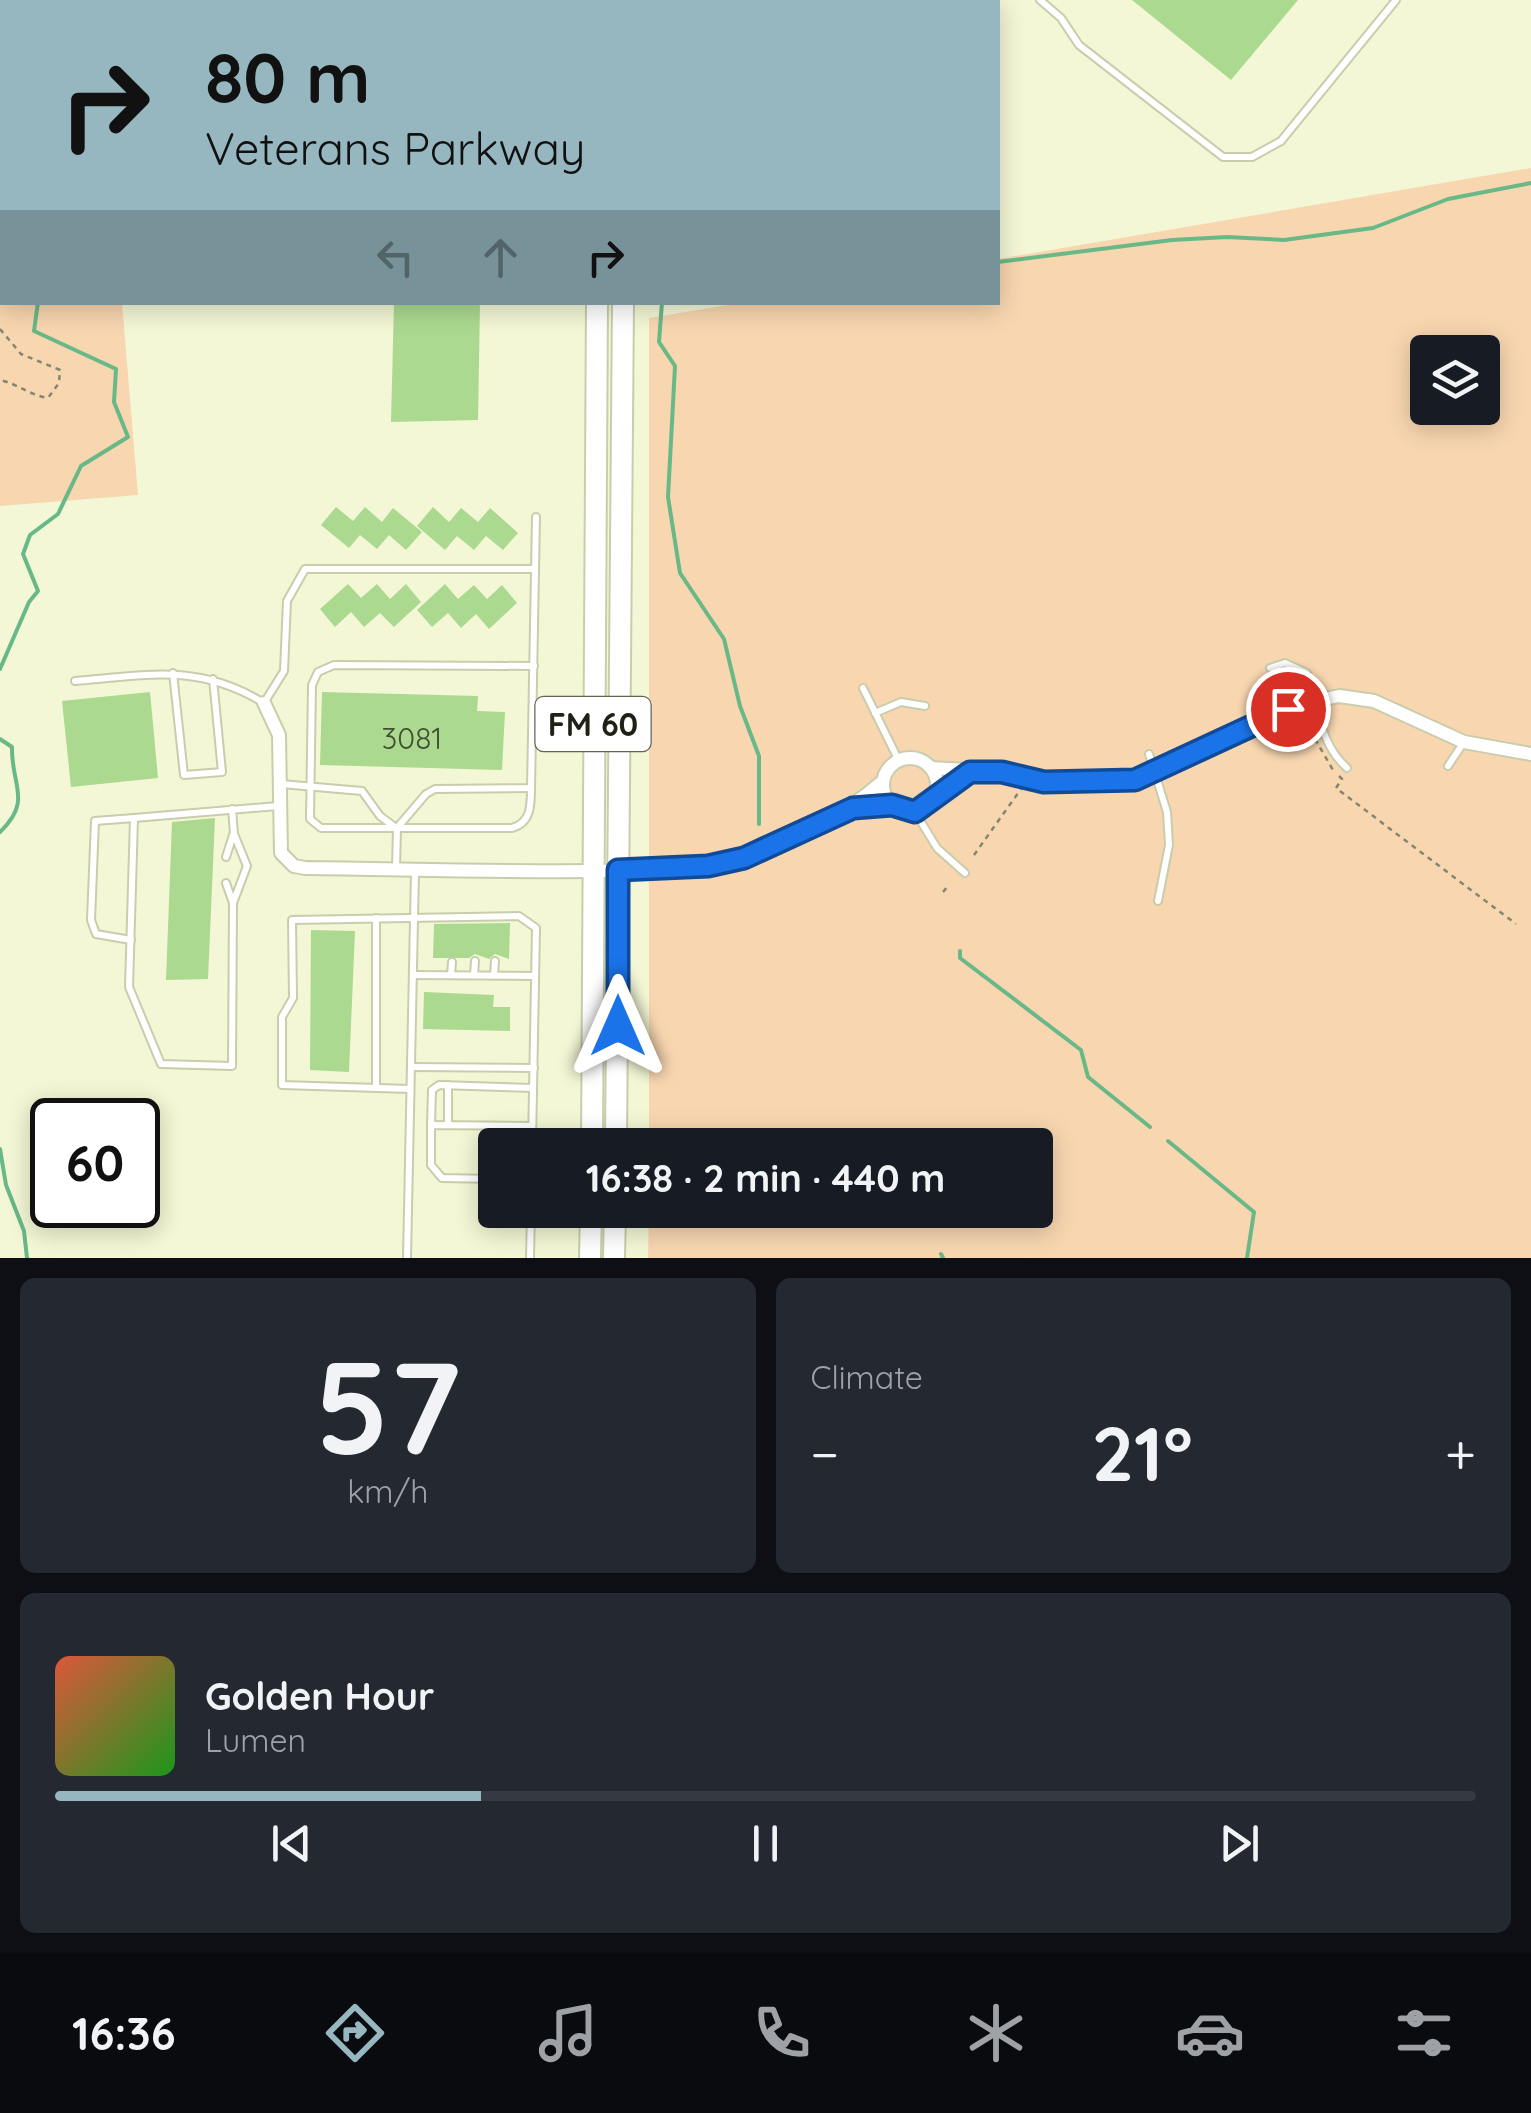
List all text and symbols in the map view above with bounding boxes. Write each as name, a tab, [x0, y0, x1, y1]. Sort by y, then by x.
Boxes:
text: 80 m	[205, 33, 370, 121]
icon: right	[40, 40, 170, 170]
text: Veterans Parkway	[205, 120, 585, 176]
icon: left	[368, 230, 423, 285]
icon: ahead	[473, 230, 528, 285]
icon: right	[578, 230, 633, 285]
map controls	[1410, 335, 1500, 425]
button: layers	[1410, 335, 1500, 425]
pin	[1246, 667, 1331, 752]
icon: arrive	[1261, 682, 1316, 737]
road number: FM 60	[536, 697, 650, 751]
house number: 3081	[382, 719, 442, 757]
position arrow	[566, 974, 670, 1078]
speed limit sign: 60	[30, 1098, 160, 1228]
text: 16:38 · 2 min · 440 m	[586, 1154, 945, 1202]
text: 57	[315, 1324, 461, 1487]
text: Climate	[811, 1357, 923, 1397]
text: 21°	[1091, 1406, 1193, 1500]
text: −	[811, 1419, 839, 1488]
text: +	[1445, 1419, 1476, 1488]
text: km/h	[347, 1471, 428, 1511]
text: Golden Hour	[205, 1672, 434, 1720]
text: Lumen	[205, 1720, 306, 1760]
icon: previous	[264, 1816, 319, 1871]
icon: pause	[738, 1816, 793, 1871]
icon: next	[1212, 1816, 1267, 1871]
icon: directions	[320, 1998, 390, 2068]
icon: music	[533, 1998, 603, 2068]
icon: phone	[747, 1998, 817, 2068]
icon: climate	[961, 1998, 1031, 2068]
icon: car	[1175, 1998, 1245, 2068]
icon: filters	[1389, 1998, 1459, 2068]
text: 16:36	[72, 2005, 176, 2061]

